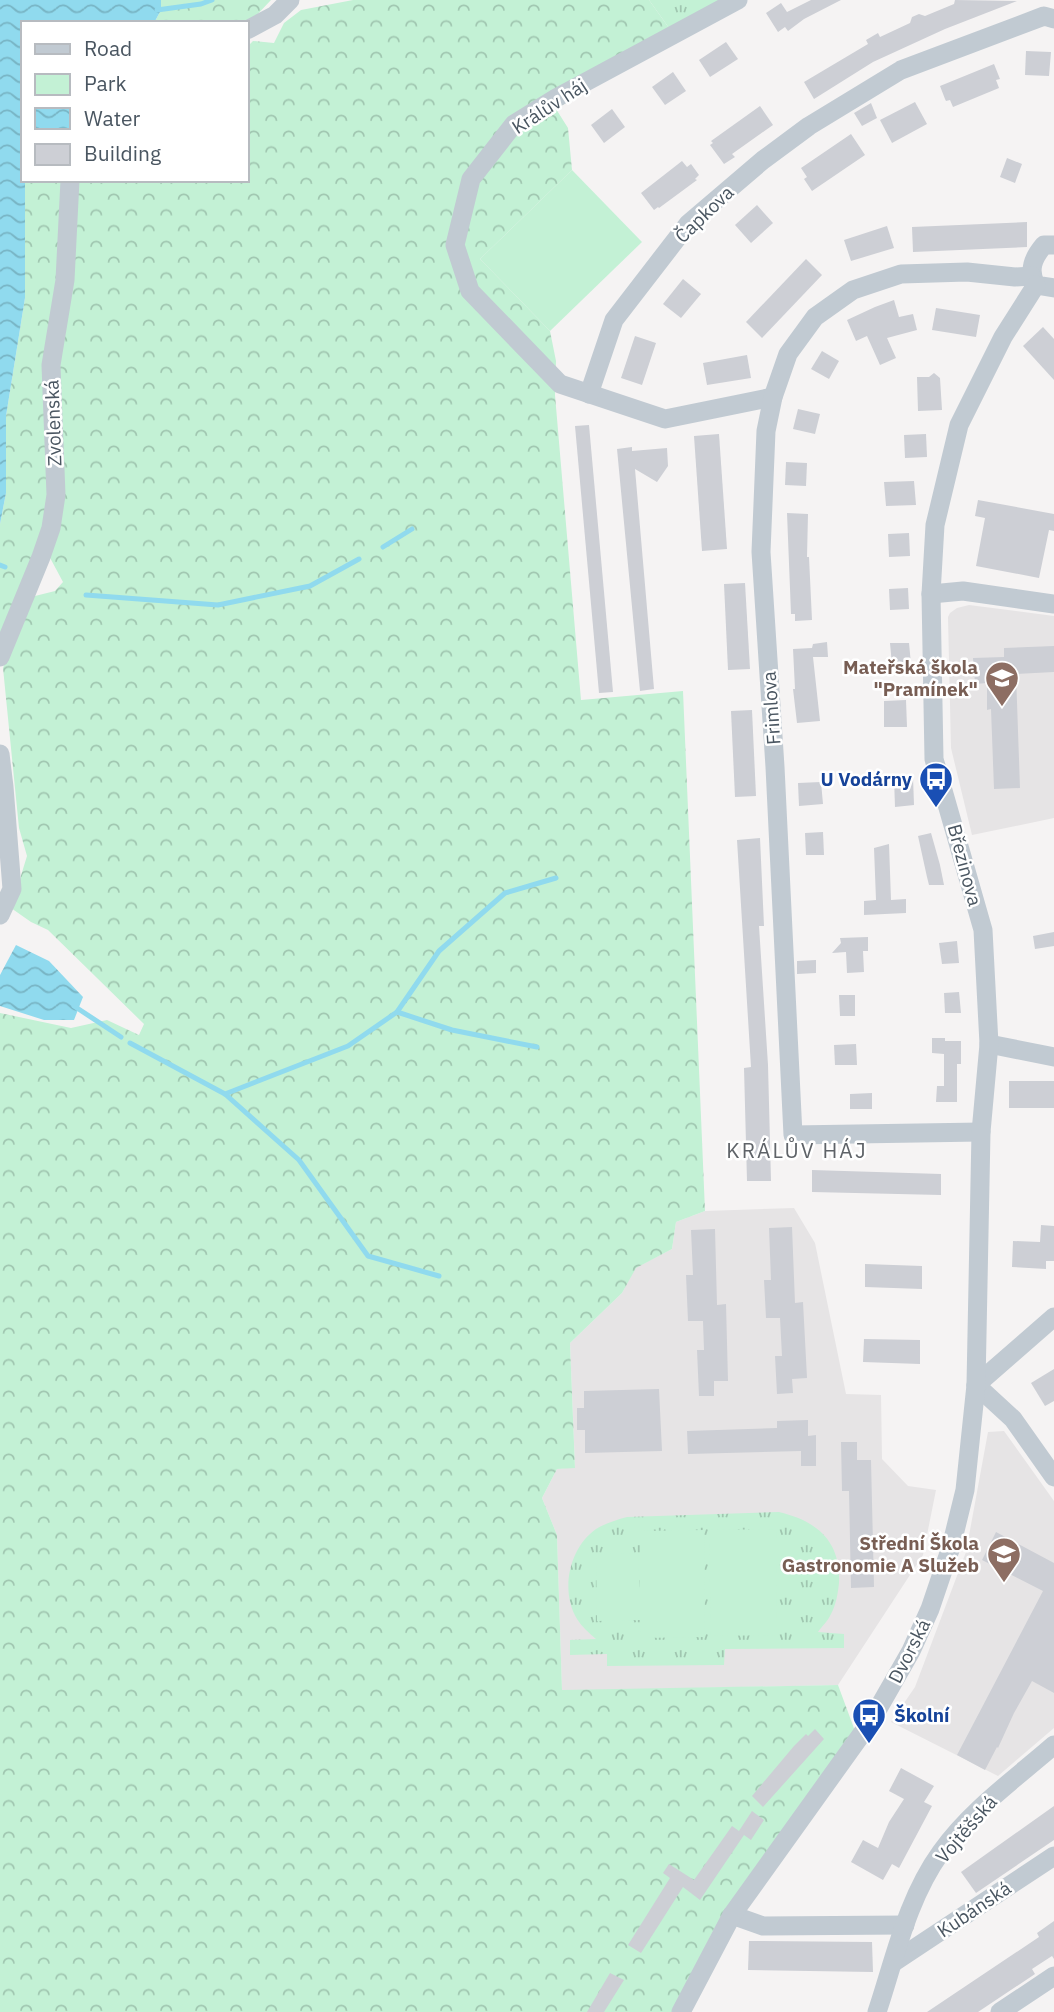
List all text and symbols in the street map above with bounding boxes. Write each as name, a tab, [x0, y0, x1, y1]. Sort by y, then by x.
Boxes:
legend	[21, 21, 248, 182]
text: Road	[84, 34, 132, 62]
text: Park	[84, 69, 127, 97]
street label: Králův háj	[507, 73, 591, 139]
text: Water	[84, 104, 141, 132]
text: Building	[84, 139, 161, 167]
street label: Čapkova	[670, 180, 738, 248]
street label: Zvolenská	[39, 379, 67, 467]
place label: Mateřská škola "Pramínek"	[843, 655, 978, 701]
school or university icon: Mateřská škola "Pramínek"	[983, 659, 1021, 708]
street label: Frimlova	[756, 670, 786, 746]
bus stop icon: U Vodárny	[917, 760, 955, 809]
place label: U Vodárny	[821, 767, 913, 791]
street label: Březinova	[943, 821, 987, 909]
district label: KRÁLŮV HÁJ	[726, 1136, 868, 1164]
place label: Střední Škola Gastronomie A Služeb	[782, 1531, 979, 1577]
school or university icon: Střední Škola Gastronomie A Služeb	[985, 1535, 1023, 1584]
street label: Dvorská	[883, 1615, 935, 1687]
bus stop icon: Školní	[850, 1696, 888, 1745]
place label: Školní	[894, 1703, 950, 1727]
street label: Vojtěšská	[930, 1790, 1002, 1868]
street label: Kubánská	[932, 1876, 1016, 1942]

